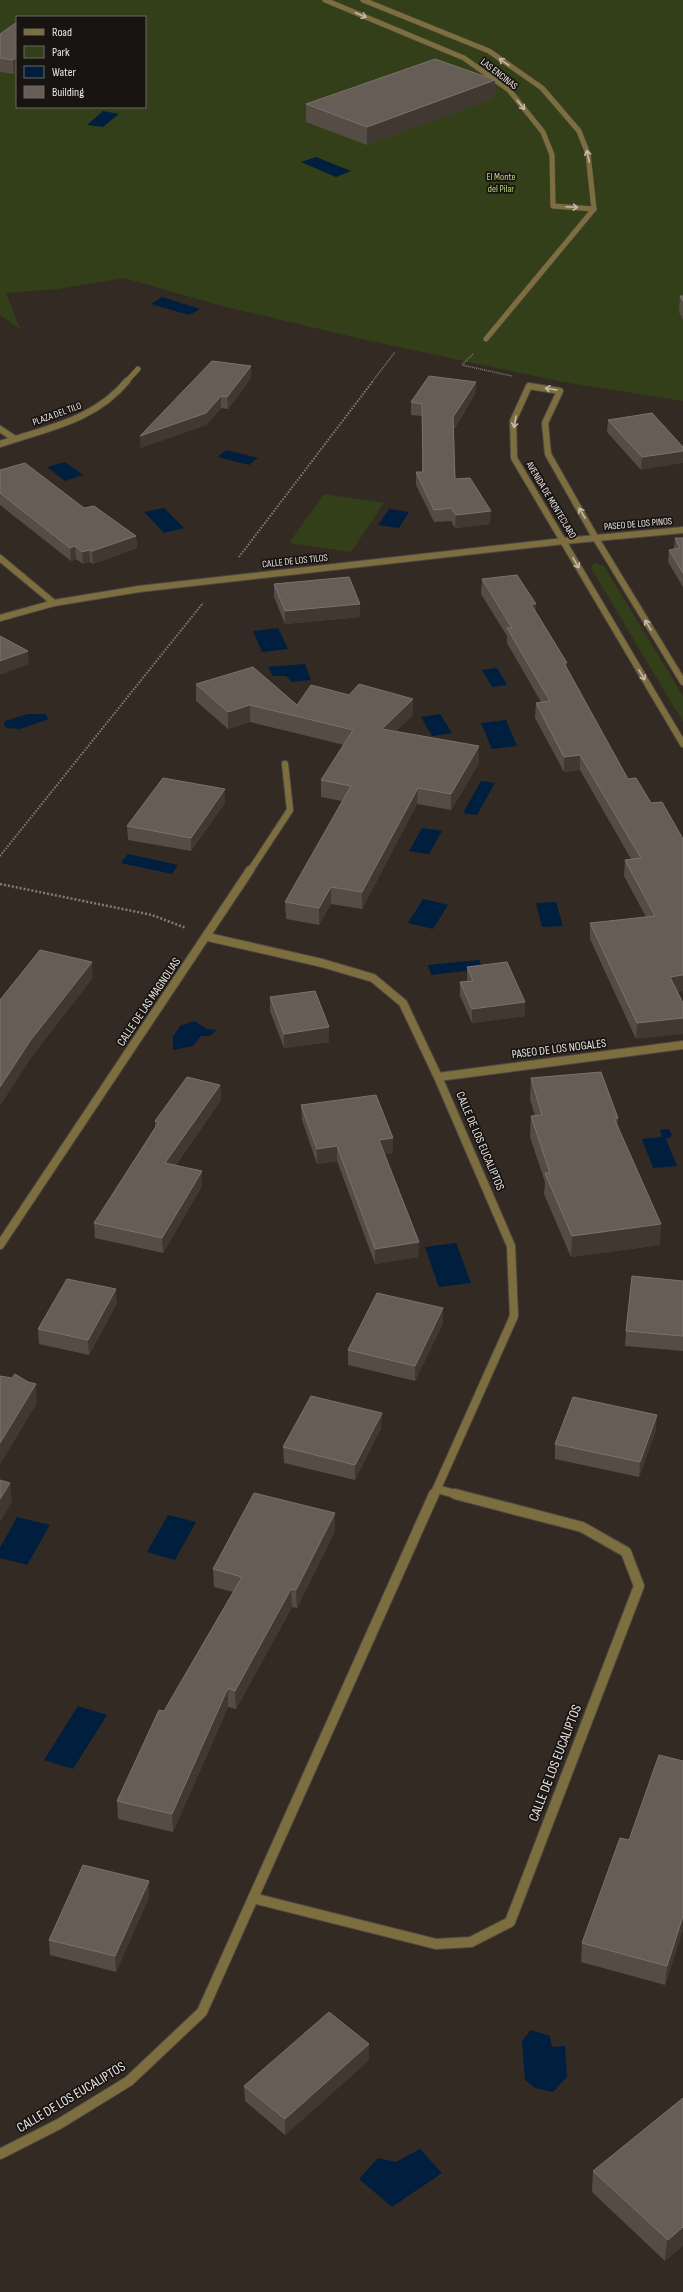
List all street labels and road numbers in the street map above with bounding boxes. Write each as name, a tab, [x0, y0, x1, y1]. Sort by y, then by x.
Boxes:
street label: LAS ENCINAS	[478, 56, 520, 92]
street label: PLAZA DEL TILO	[31, 400, 83, 428]
street label: AVENIDA DE MONTECLARO	[523, 459, 579, 541]
street label: PASEO DE LOS PINOS	[603, 515, 673, 533]
street label: CALLE DE LOS TILOS	[262, 552, 328, 570]
street label: CALLE DE LAS MAGNOLIAS	[114, 955, 184, 1049]
street label: PASEO DE LOS NOGALES	[511, 1036, 607, 1062]
street label: CALLE DE LOS EUCALIPTOS	[452, 1089, 508, 1193]
street label: CALLE DE LOS EUCALIPTOS	[525, 1702, 585, 1824]
street label: CALLE DE LOS EUCALIPTOS	[14, 2058, 128, 2136]

